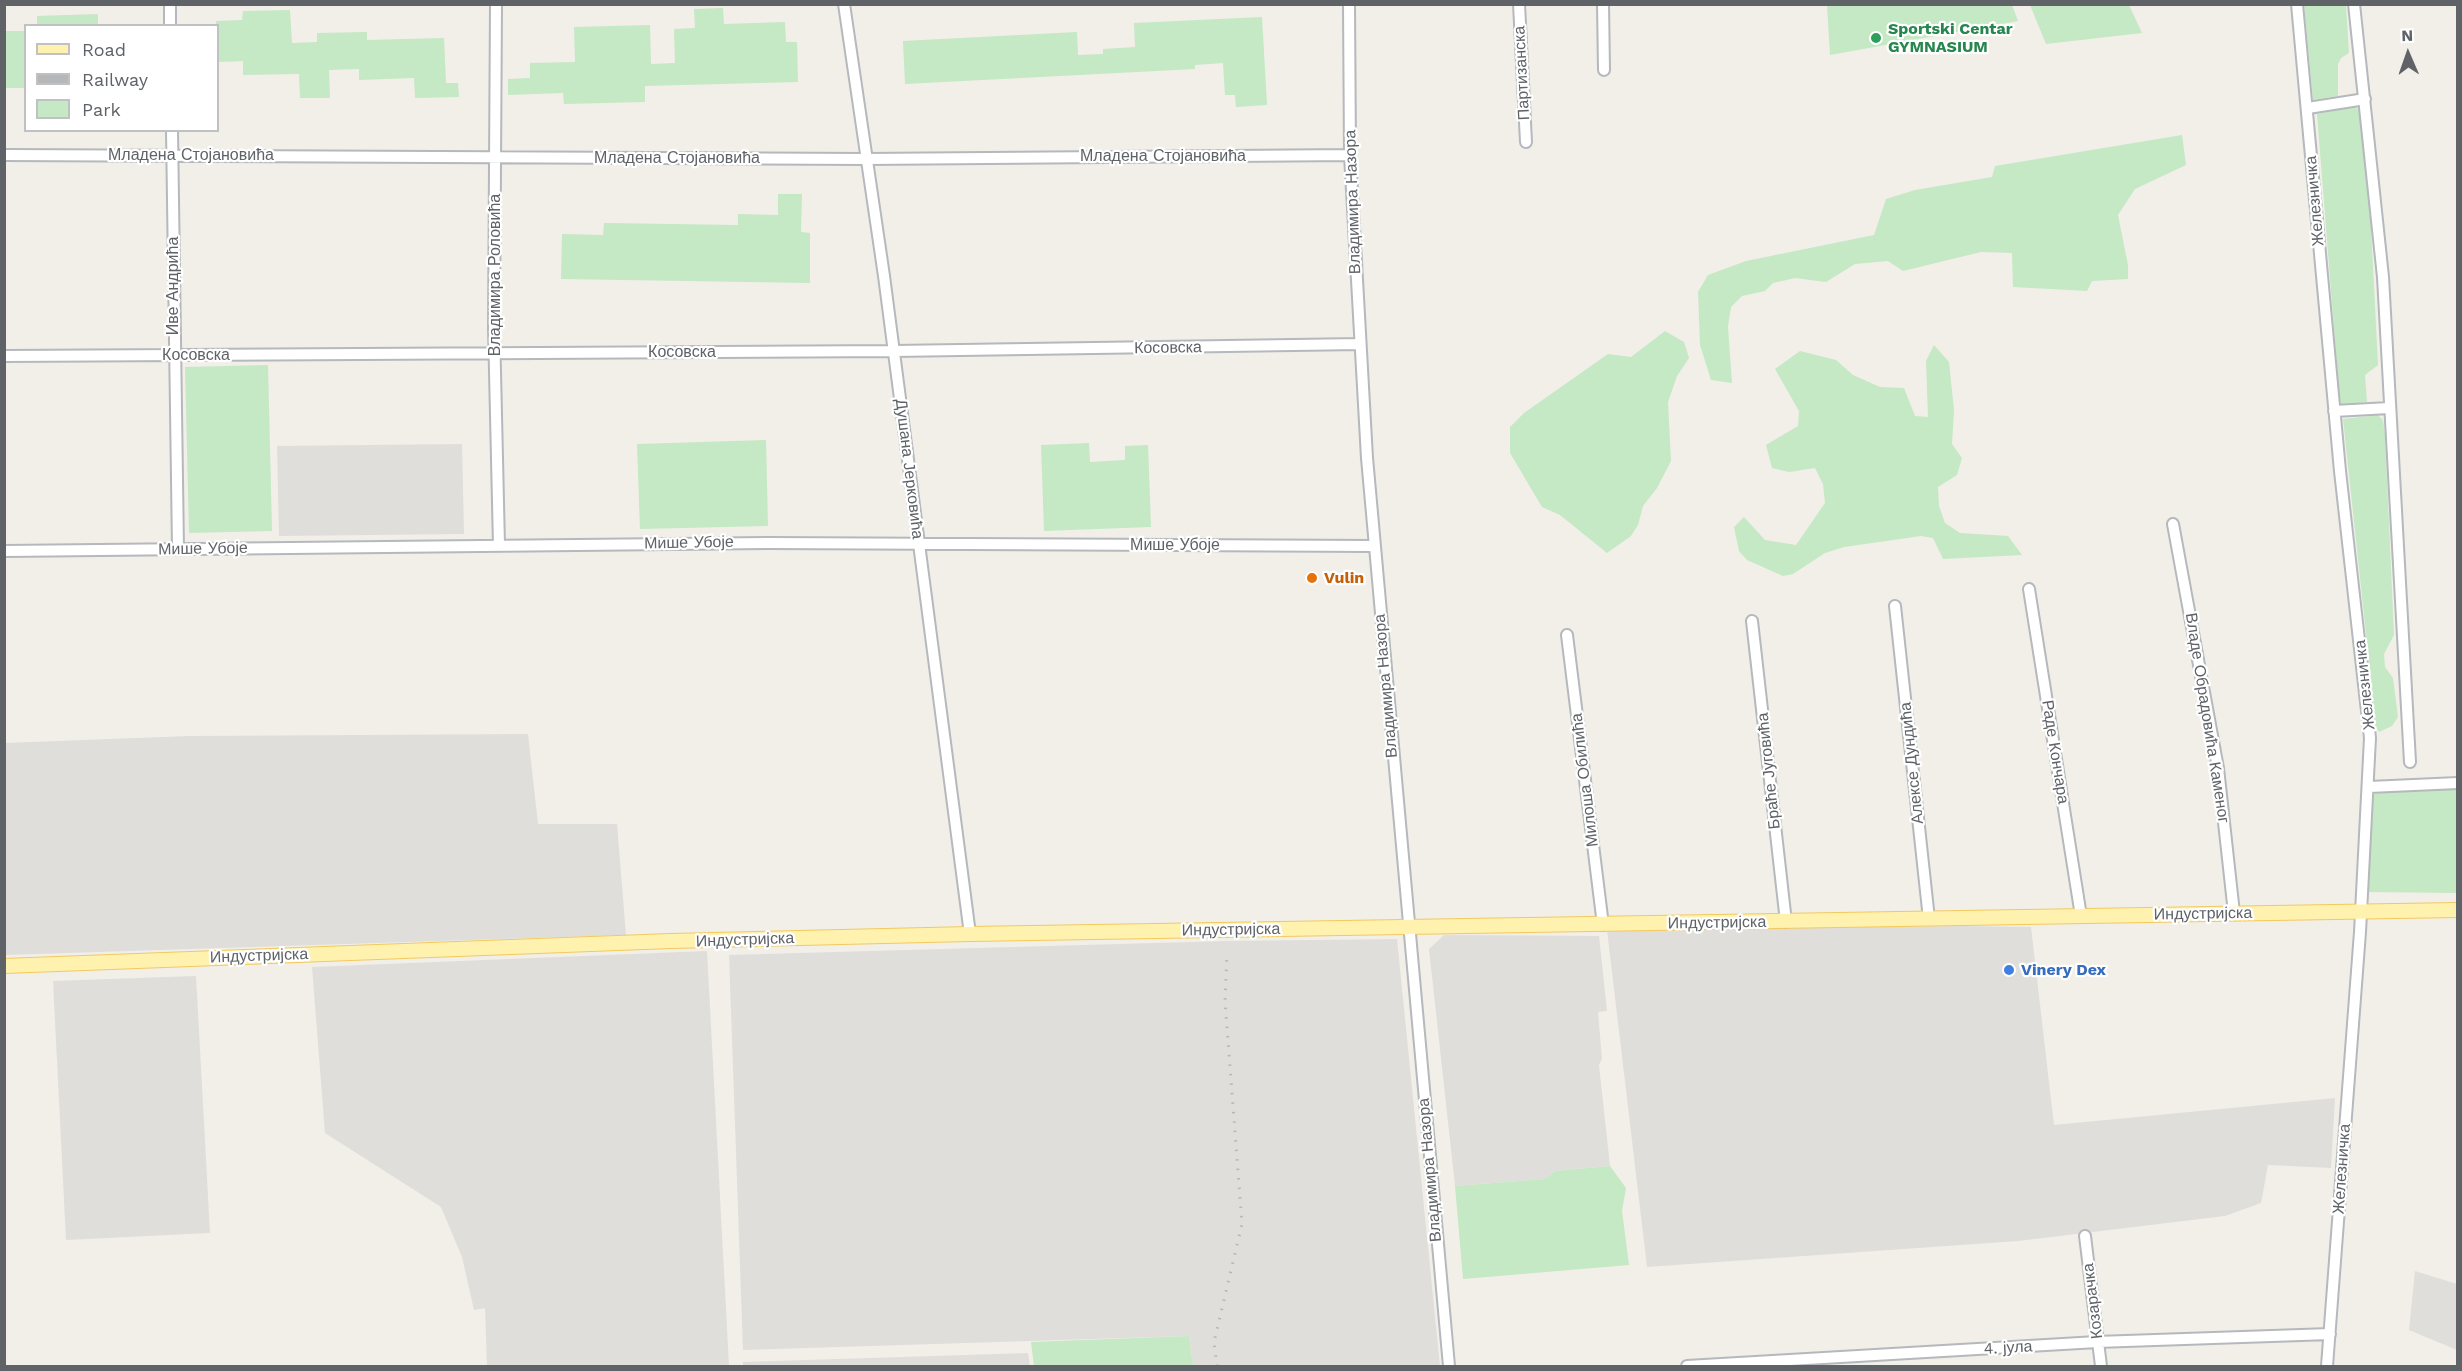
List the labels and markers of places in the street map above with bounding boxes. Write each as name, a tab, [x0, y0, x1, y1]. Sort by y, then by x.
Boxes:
place label: Sportski Centar GYMNASIUM	[1888, 19, 2013, 57]
marker: Sportski Centar GYMNASIUM	[1869, 31, 1883, 45]
place label: Vulin	[1324, 568, 1364, 588]
marker: Vulin	[1305, 571, 1319, 585]
place label: Vinery Dex	[2021, 960, 2106, 980]
marker: Vinery Dex	[2002, 963, 2016, 977]

